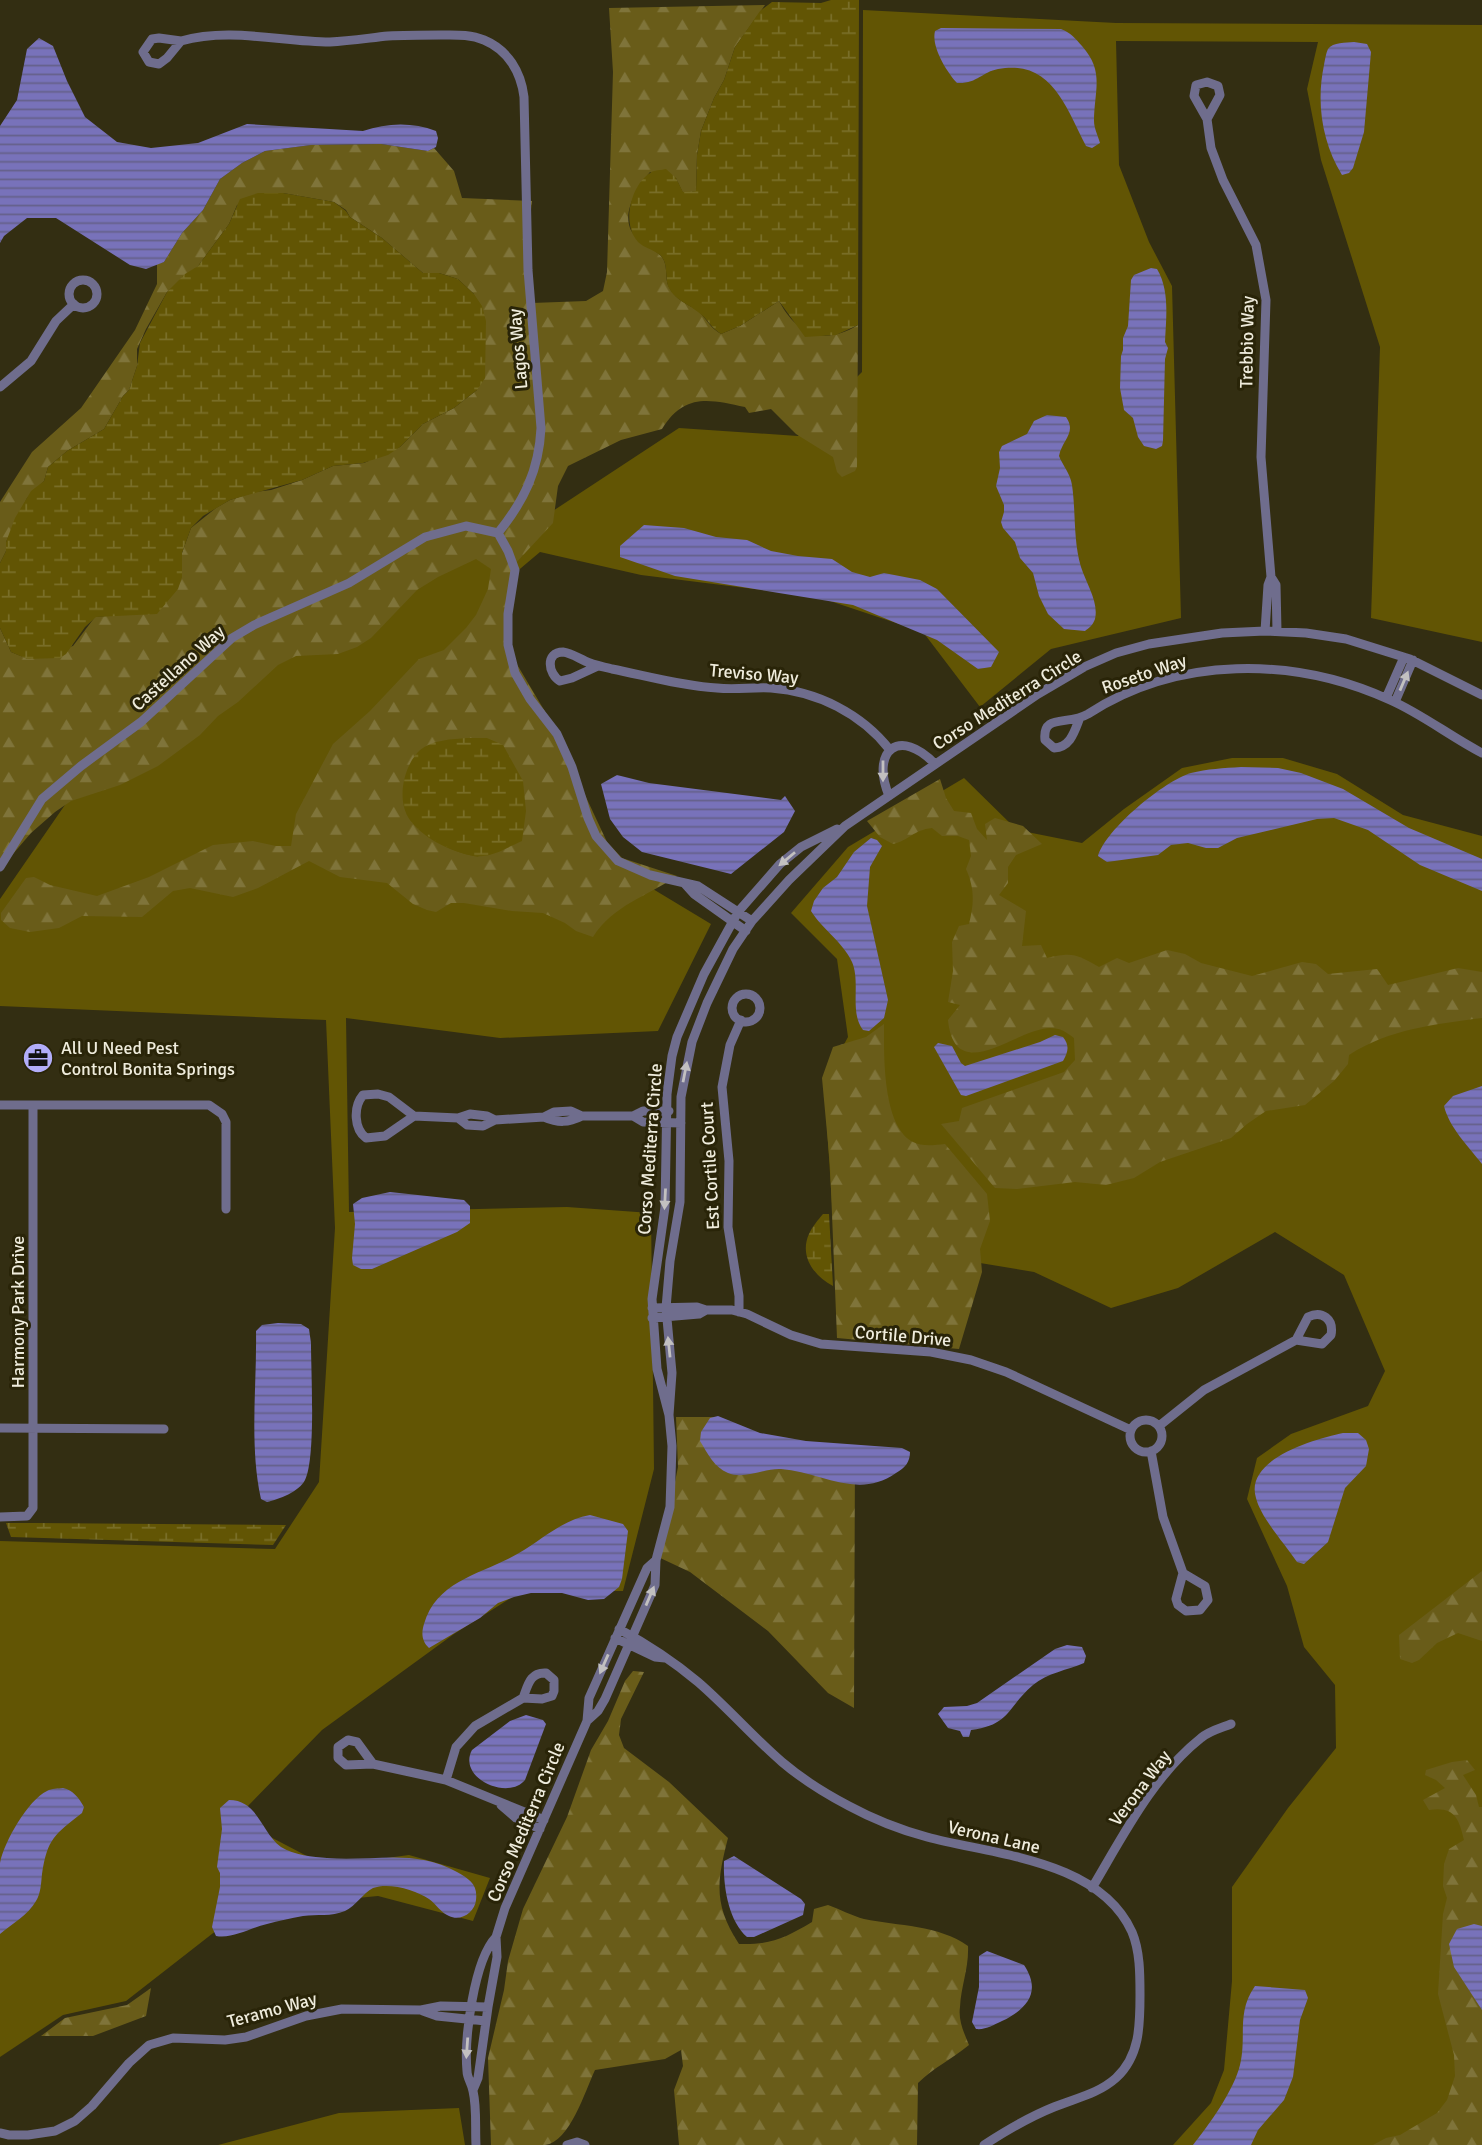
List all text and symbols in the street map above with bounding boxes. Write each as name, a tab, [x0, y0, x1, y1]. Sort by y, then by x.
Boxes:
street label: Trebbio Way	[1235, 295, 1259, 388]
street label: Lagos Way	[503, 307, 532, 390]
street label: Castellano Way	[127, 620, 229, 715]
street label: Corso Mediterra Circle	[928, 645, 1086, 755]
street label: Roseto Way	[1099, 649, 1190, 699]
street label: Treviso Way	[709, 659, 800, 689]
one-way arrow	[1399, 671, 1410, 692]
one-way arrow	[877, 760, 889, 782]
one-way arrow	[778, 851, 795, 866]
place label: All U Need Pest Control Bonita Springs	[61, 1037, 235, 1080]
office icon: All U Need Pest Control Bonita Springs	[21, 1041, 55, 1075]
one-way arrow	[680, 1061, 691, 1083]
street label: Corso Mediterra Circle	[633, 1063, 667, 1235]
street label: Est Cortile Court	[696, 1101, 724, 1231]
one-way arrow	[659, 1189, 670, 1211]
street label: Harmony Park Drive	[7, 1236, 29, 1388]
street label: Cortile Drive	[854, 1321, 952, 1351]
one-way arrow	[663, 1336, 674, 1358]
one-way arrow	[645, 1585, 656, 1606]
one-way arrow	[598, 1653, 609, 1674]
street label: Corso Mediterra Circle	[482, 1739, 570, 1905]
street label: Verona Way	[1104, 1745, 1176, 1830]
street label: Verona Lane	[946, 1816, 1042, 1858]
street label: Teramo Way	[225, 1987, 320, 2032]
one-way arrow	[461, 2037, 472, 2059]

